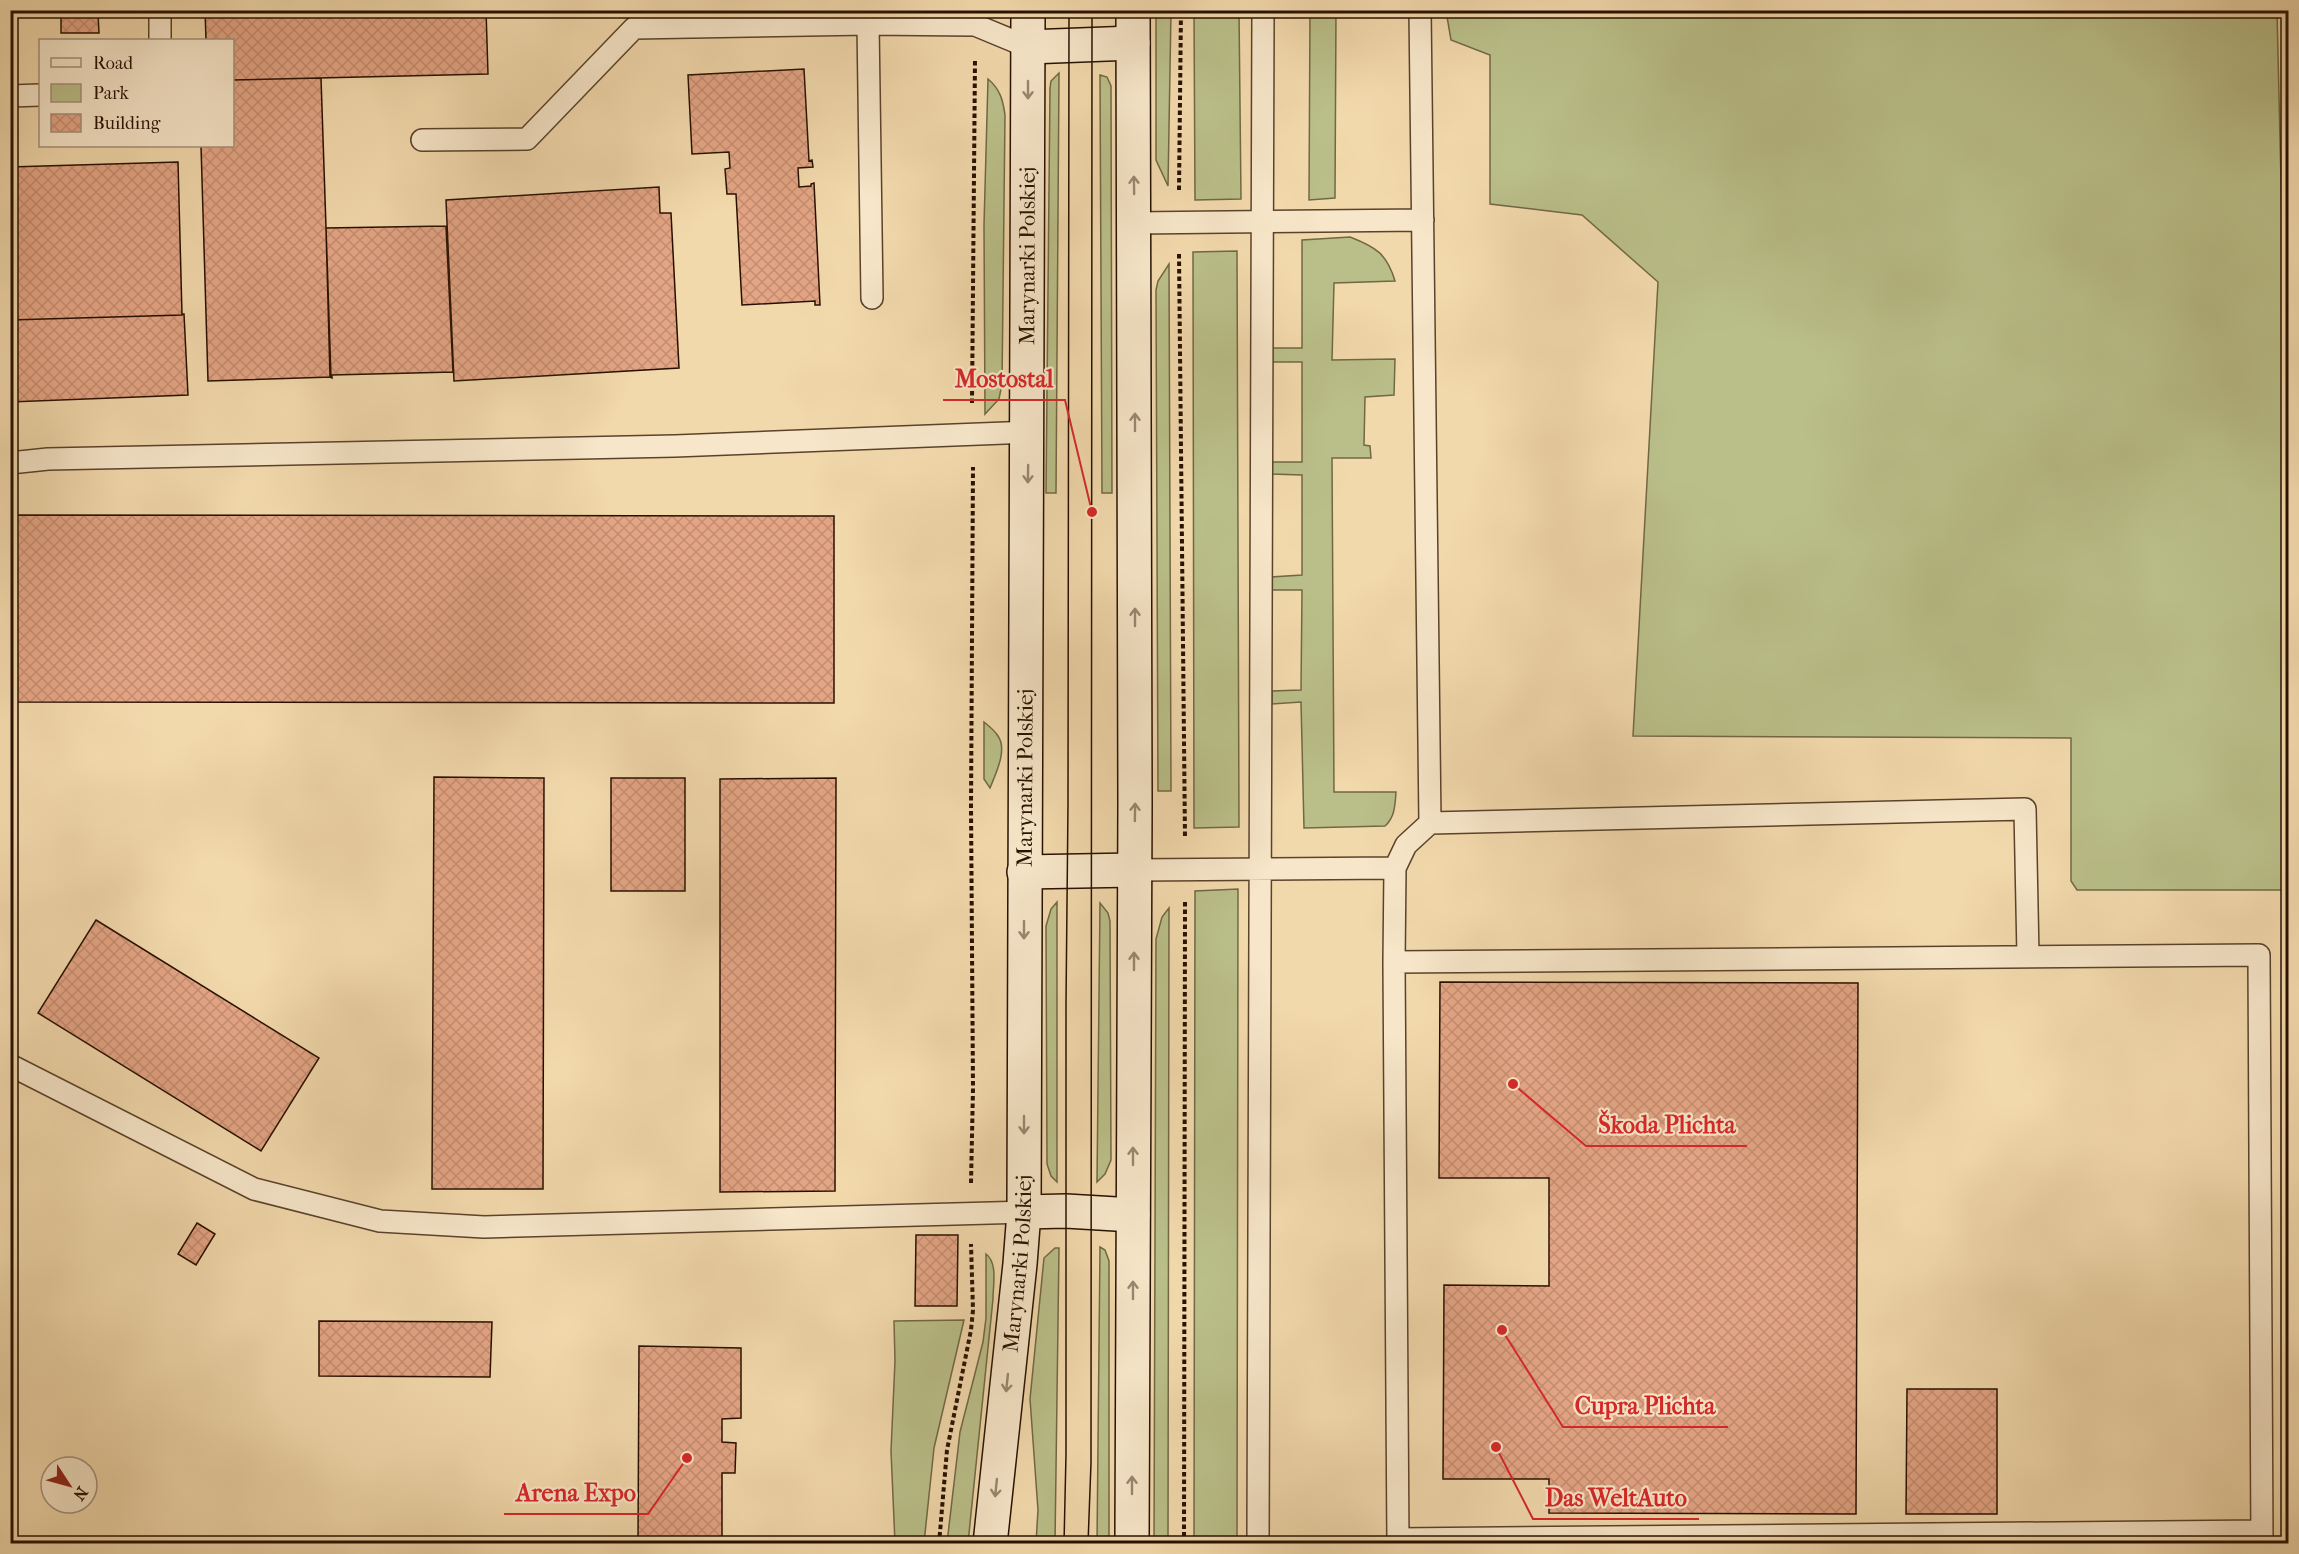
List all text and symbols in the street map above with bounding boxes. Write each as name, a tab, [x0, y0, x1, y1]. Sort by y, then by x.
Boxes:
legend	[39, 39, 234, 147]
text: Road	[93, 53, 133, 74]
one-way arrow	[1022, 79, 1034, 99]
text: Park	[93, 83, 130, 104]
text: Building	[93, 113, 161, 134]
street label: Marynarki Polskiej	[1014, 167, 1041, 345]
one-way arrow	[1129, 175, 1140, 195]
callout: Mostostal	[943, 358, 1065, 400]
text: Mostostal	[955, 365, 1054, 393]
one-way arrow	[1129, 412, 1141, 432]
one-way arrow	[1022, 463, 1034, 483]
one-way arrow	[1129, 607, 1141, 627]
street label: Marynarki Polskiej	[1012, 689, 1039, 867]
one-way arrow	[1129, 802, 1141, 822]
one-way arrow	[1018, 920, 1030, 940]
one-way arrow	[1128, 952, 1140, 972]
callout: Škoda Plichta	[1586, 1104, 1747, 1146]
text: Škoda Plichta	[1598, 1109, 1737, 1139]
one-way arrow	[1018, 1115, 1030, 1135]
one-way arrow	[1127, 1147, 1139, 1167]
street label: Marynarki Polskiej	[998, 1175, 1037, 1354]
one-way arrow	[1127, 1281, 1139, 1301]
one-way arrow	[1001, 1372, 1012, 1392]
callout: Cupra Plichta	[1563, 1385, 1728, 1427]
text: Cupra Plichta	[1575, 1392, 1716, 1420]
north arrow	[39, 1455, 99, 1515]
callout: Arena Expo	[504, 1472, 648, 1514]
one-way arrow	[1127, 1476, 1138, 1496]
one-way arrow	[990, 1477, 1001, 1497]
callout: Das WeltAuto	[1533, 1477, 1699, 1519]
text: Arena Expo	[514, 1479, 636, 1507]
text: N	[69, 1483, 92, 1505]
text: Das WeltAuto	[1545, 1484, 1687, 1512]

